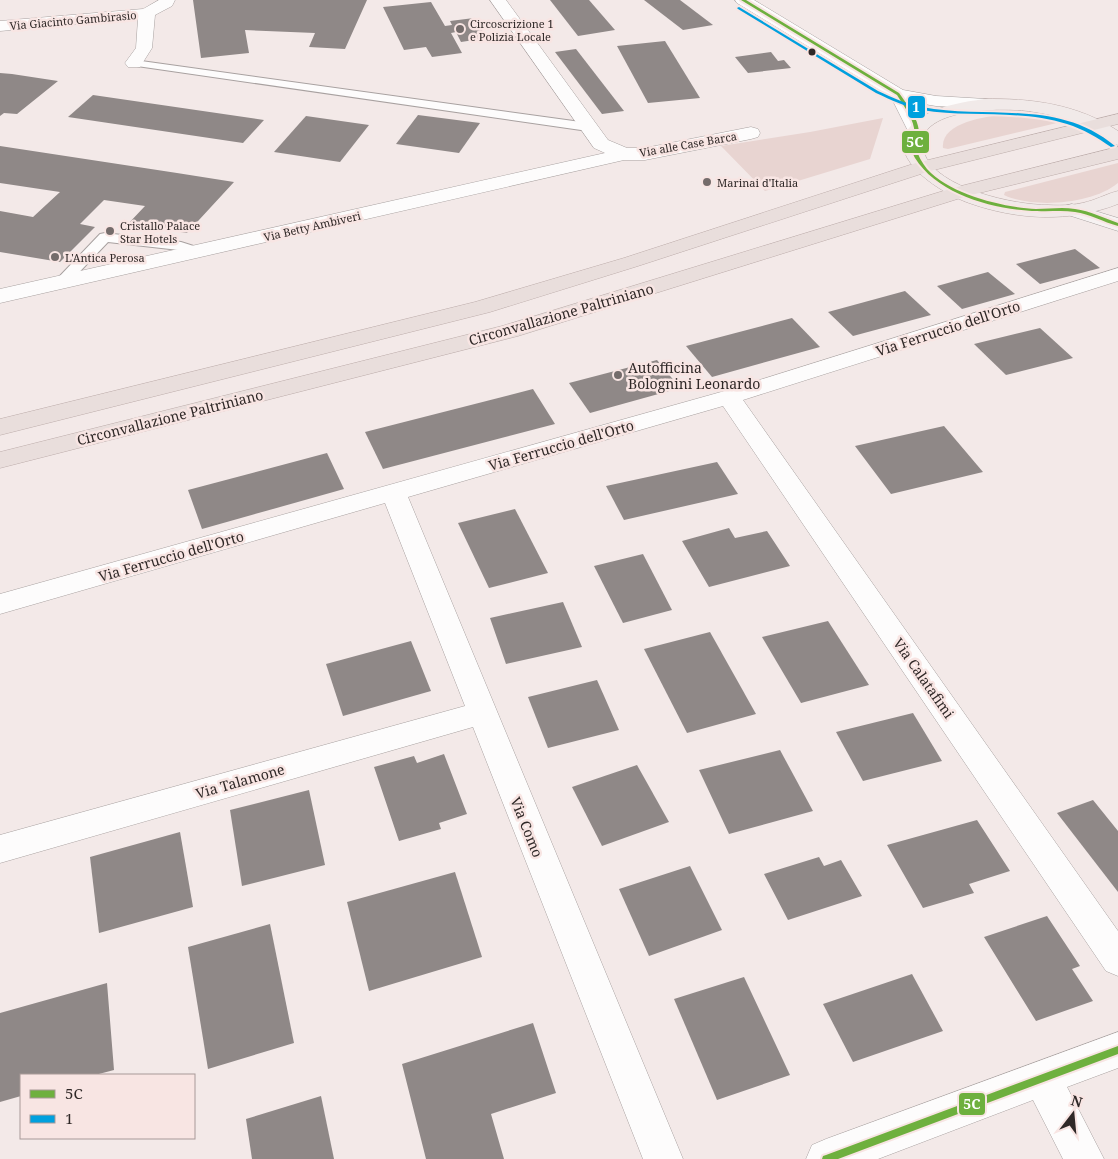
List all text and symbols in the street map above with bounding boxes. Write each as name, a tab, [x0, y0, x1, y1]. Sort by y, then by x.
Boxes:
street label: Via Giacinto Gambirasio	[9, 7, 137, 33]
place label: Circoscrizione 1 e Polizia Locale	[470, 16, 554, 44]
marker: Circoscrizione 1 e Polizia Locale	[454, 23, 466, 35]
unlabelled marker	[807, 47, 817, 57]
line badge: 1	[907, 95, 926, 119]
text: 1	[912, 97, 920, 116]
street label: Via alle Case Barca	[638, 128, 738, 160]
line badge: 5C	[901, 130, 930, 154]
text: 5C	[906, 132, 924, 151]
place label: Marinai d'Italia	[717, 175, 798, 190]
marker: Marinai d'Italia	[701, 176, 713, 188]
street label: Via Betty Ambiveri	[262, 207, 363, 244]
place label: Cristallo Palace Star Hotels	[120, 218, 200, 246]
marker: Cristallo Palace Star Hotels	[104, 225, 116, 237]
place label: L'Antica Perosa	[65, 250, 145, 265]
marker: L'Antica Perosa	[49, 251, 61, 263]
street label: Circonvallazione Paltriniano	[466, 279, 656, 349]
street label: Via Ferruccio dell'Orto	[873, 296, 1023, 360]
place label: Autofficina Bolognini Leonardo	[628, 358, 760, 393]
marker: Autofficina Bolognini Leonardo	[612, 369, 624, 381]
street label: Circonvallazione Paltriniano	[75, 385, 265, 449]
street label: Via Ferruccio dell'Orto	[486, 415, 636, 475]
street label: Via Ferruccio dell'Orto	[96, 526, 246, 586]
street label: Via Calatafimi	[889, 634, 959, 722]
street label: Via Talamone	[193, 759, 287, 803]
street label: Via Como	[506, 794, 548, 860]
legend	[20, 1074, 195, 1139]
text: 5C	[65, 1083, 83, 1103]
north arrow	[1048, 1089, 1098, 1139]
text: N	[1069, 1090, 1085, 1112]
line badge: 5C	[958, 1092, 986, 1116]
text: 5C	[963, 1094, 981, 1113]
text: 1	[65, 1108, 73, 1128]

